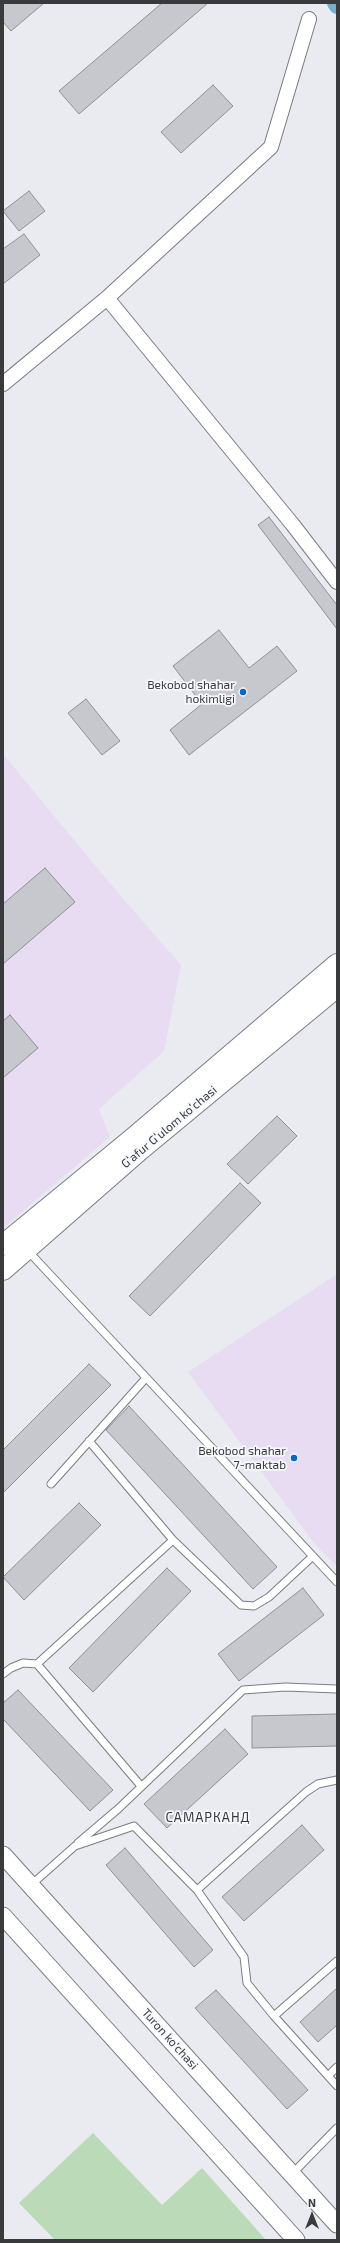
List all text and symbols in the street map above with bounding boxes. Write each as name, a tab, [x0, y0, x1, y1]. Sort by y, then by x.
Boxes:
place label: Bekobod shahar hokimligi	[147, 678, 235, 706]
marker: Bekobod shahar hokimligi	[238, 687, 248, 697]
street label: Gʻafur Gʻulom koʻchasi	[118, 1083, 220, 1171]
place label: Bekobod shahar 7-maktab	[198, 1444, 286, 1472]
marker: Bekobod shahar 7-maktab	[289, 1453, 299, 1463]
district label: САМАРКАНД	[165, 1810, 251, 1826]
street label: Turon ko'chasi	[139, 2006, 201, 2072]
north arrow	[292, 2195, 332, 2235]
text: N	[308, 2196, 316, 2209]

